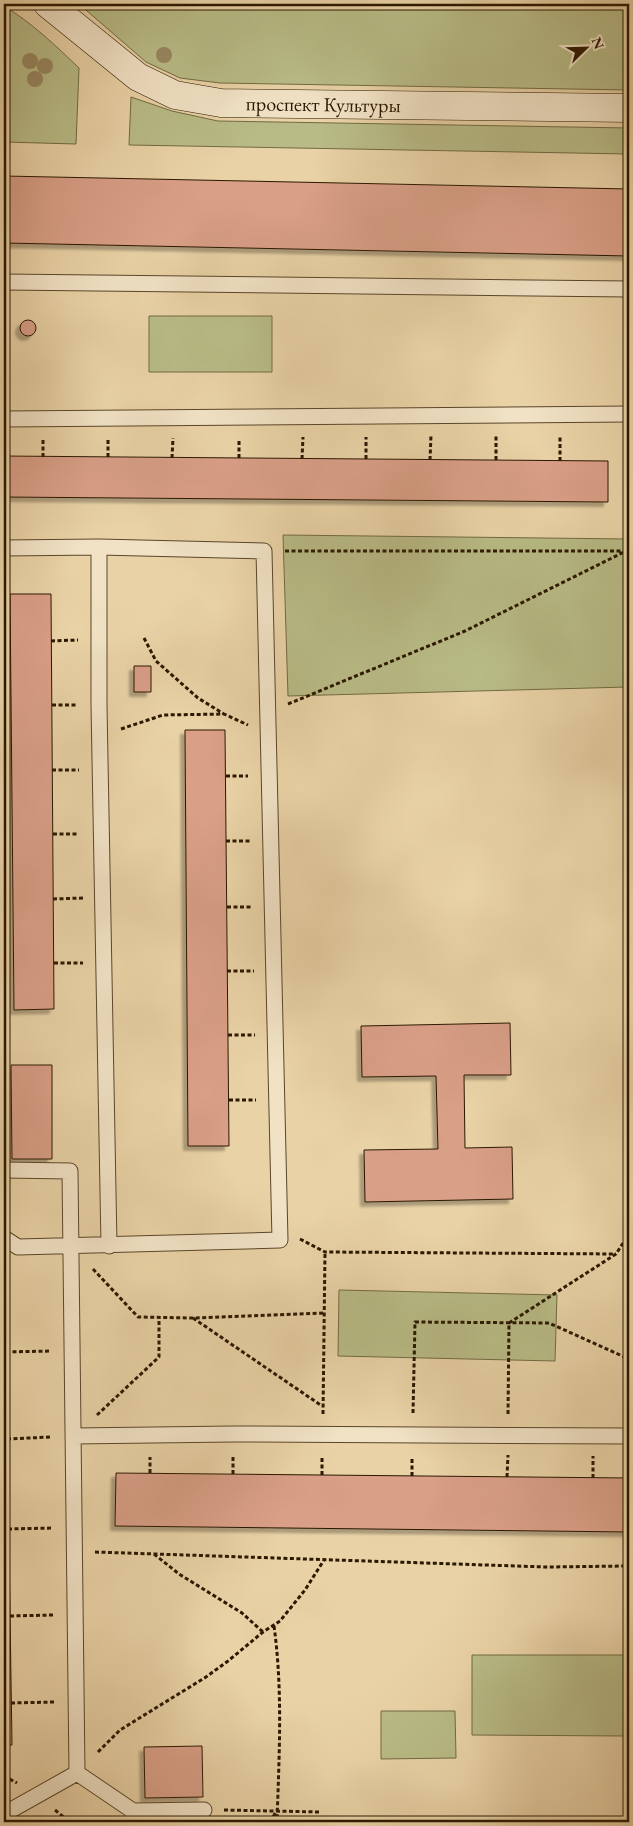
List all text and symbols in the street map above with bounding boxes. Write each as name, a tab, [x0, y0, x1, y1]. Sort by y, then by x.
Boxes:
north arrow	[560, 22, 610, 72]
text: N	[587, 34, 609, 52]
street label: проспект Культуры	[246, 90, 401, 118]

